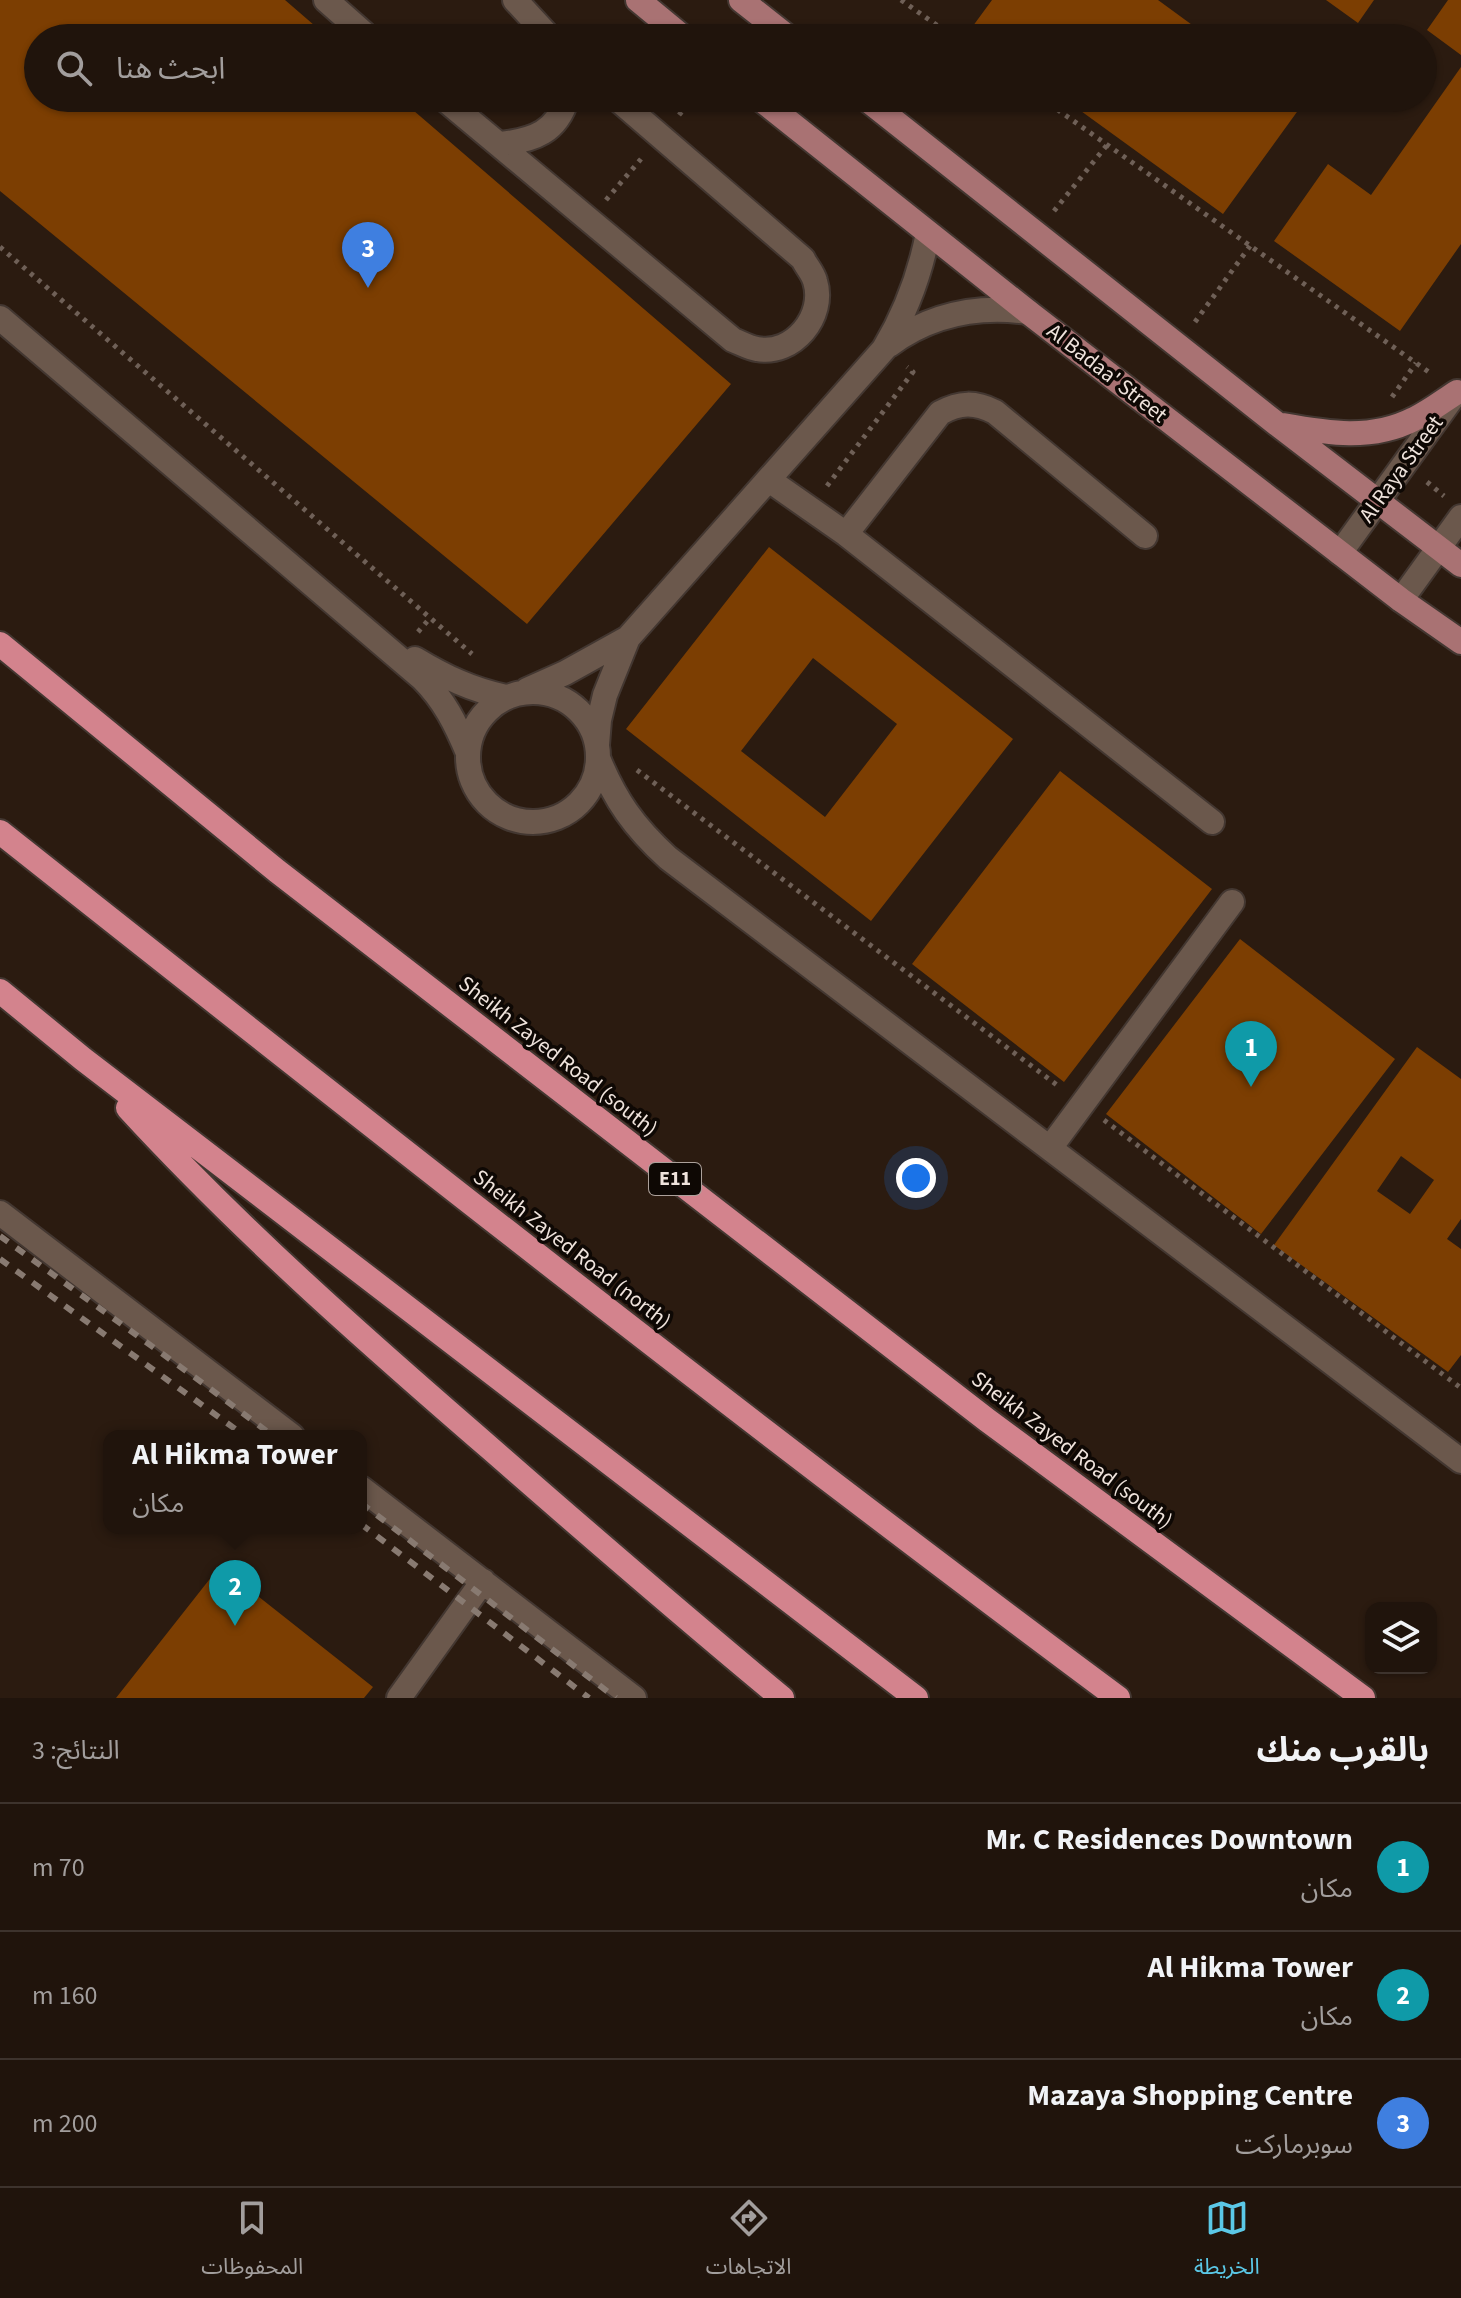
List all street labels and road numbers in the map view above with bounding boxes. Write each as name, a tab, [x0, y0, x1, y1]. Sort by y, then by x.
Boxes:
street label: Al Badaa' Street	[1040, 316, 1175, 431]
street label: Al Raya Street	[1351, 408, 1451, 529]
street label: Sheikh Zayed Road (south)	[452, 968, 664, 1144]
street label: Sheikh Zayed Road (north)	[466, 1161, 678, 1337]
road number: E11	[649, 1163, 701, 1195]
street label: Sheikh Zayed Road (south)	[965, 1363, 1179, 1537]

